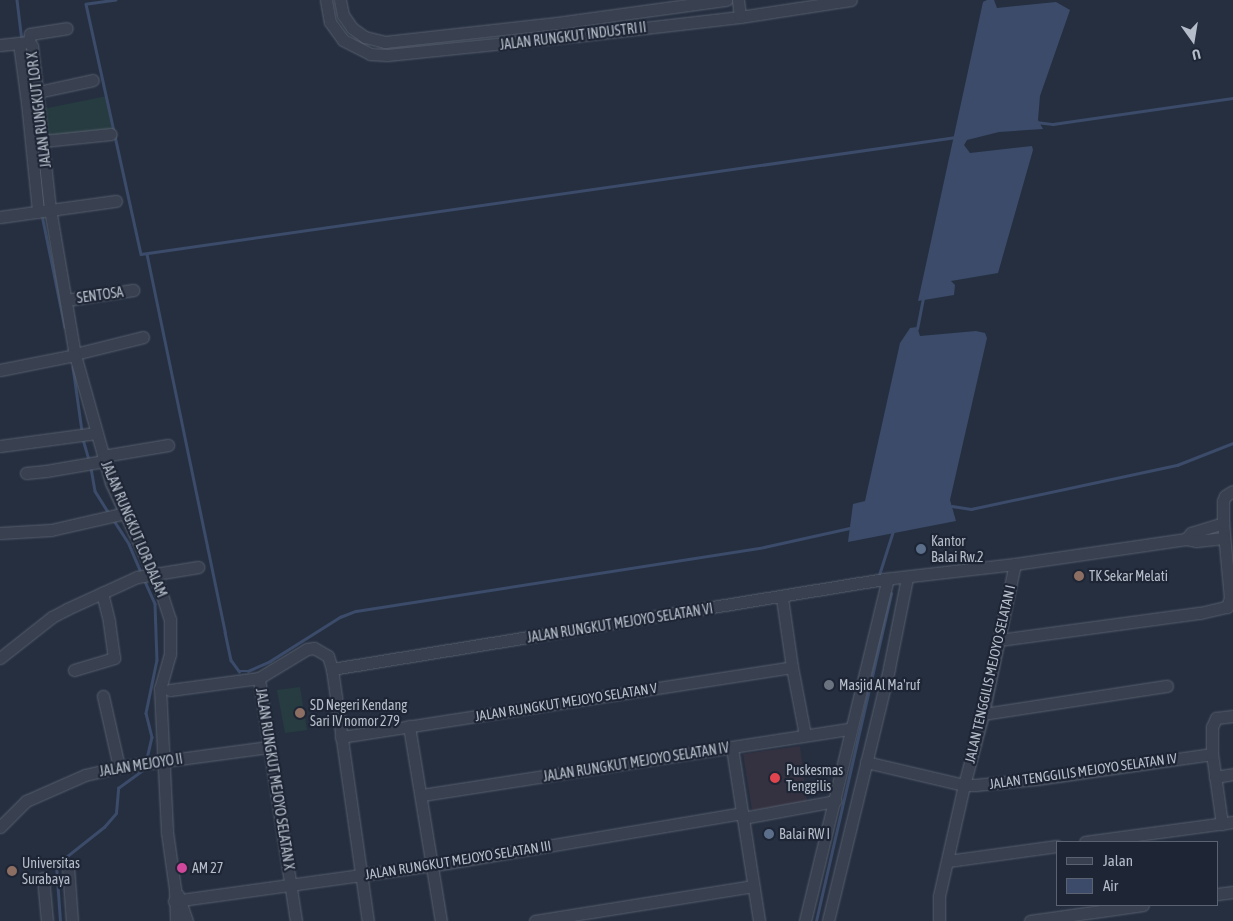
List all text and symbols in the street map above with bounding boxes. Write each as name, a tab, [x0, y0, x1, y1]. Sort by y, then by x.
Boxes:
north arrow	[1168, 15, 1218, 65]
street label: JALAN RUNGKUT INDUSTRI II	[499, 19, 647, 53]
text: U	[1191, 46, 1202, 63]
street label: JALAN RUNGKUT LOR X	[24, 51, 54, 169]
street label: SENTOSA	[76, 283, 124, 307]
street label: JALAN RUNGKUT LOR DALAM	[98, 458, 170, 600]
place label: Kantor Balai Rw.2	[931, 533, 984, 566]
marker: Kantor Balai Rw.2	[915, 543, 927, 555]
place label: TK Sekar Melati	[1089, 568, 1168, 584]
marker: TK Sekar Melati	[1073, 570, 1085, 582]
street label: JALAN TENGGILIS MEJOYO SELATAN I	[961, 583, 1019, 765]
street label: JALAN RUNGKUT MEJOYO SELATAN VI	[526, 600, 714, 646]
place label: Masjid Al Ma'ruf	[839, 677, 920, 693]
street label: JALAN RUNGKUT MEJOYO SELATAN V	[474, 679, 658, 725]
marker: Masjid Al Ma'ruf	[823, 679, 835, 691]
street label: JALAN RUNGKUT MEJOYO SELATAN X	[252, 687, 298, 871]
place label: SD Negeri Kendang Sari IV nomor 279	[310, 697, 407, 730]
marker: SD Negeri Kendang Sari IV nomor 279	[294, 707, 306, 719]
street label: JALAN RUNGKUT MEJOYO SELATAN IV	[542, 739, 730, 785]
street label: JALAN TENGGILIS MEJOYO SELATAN IV	[988, 749, 1178, 793]
street label: JALAN MEJOYO II	[98, 750, 184, 780]
place label: Puskesmas Tenggilis	[786, 762, 843, 794]
marker: Puskesmas Tenggilis	[768, 771, 782, 785]
place label: Balai RW I	[779, 826, 830, 842]
marker: Balai RW I	[763, 828, 775, 840]
street label: JALAN RUNGKUT MEJOYO SELATAN III	[364, 837, 552, 883]
legend	[1056, 841, 1218, 906]
text: Jalan	[1103, 852, 1133, 869]
place label: Universitas Surabaya	[22, 855, 80, 888]
place label: AM 27	[192, 860, 223, 876]
marker: AM 27	[176, 862, 188, 874]
marker: Universitas Surabaya	[6, 865, 18, 877]
text: Air	[1103, 877, 1118, 894]

